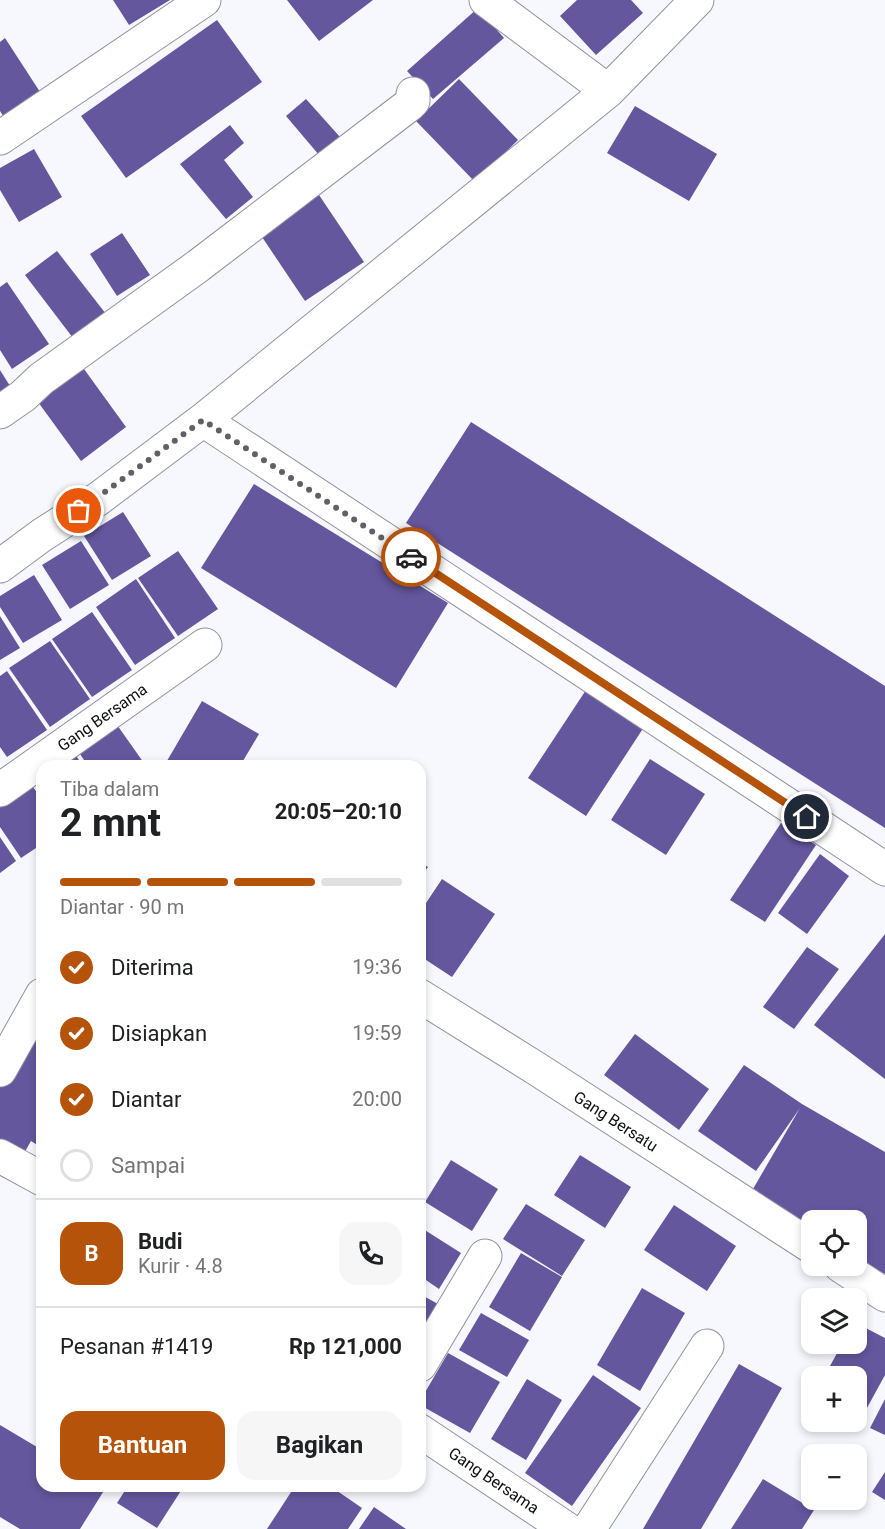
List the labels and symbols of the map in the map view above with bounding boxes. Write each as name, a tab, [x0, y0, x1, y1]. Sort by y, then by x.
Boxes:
pin	[53, 485, 104, 536]
courier	[381, 527, 441, 587]
street label: Gang Bersama	[54, 680, 151, 755]
pin	[781, 791, 832, 842]
street label: Gang Bersatu	[570, 1087, 661, 1156]
street label: Gang Bersama	[445, 1443, 543, 1518]

